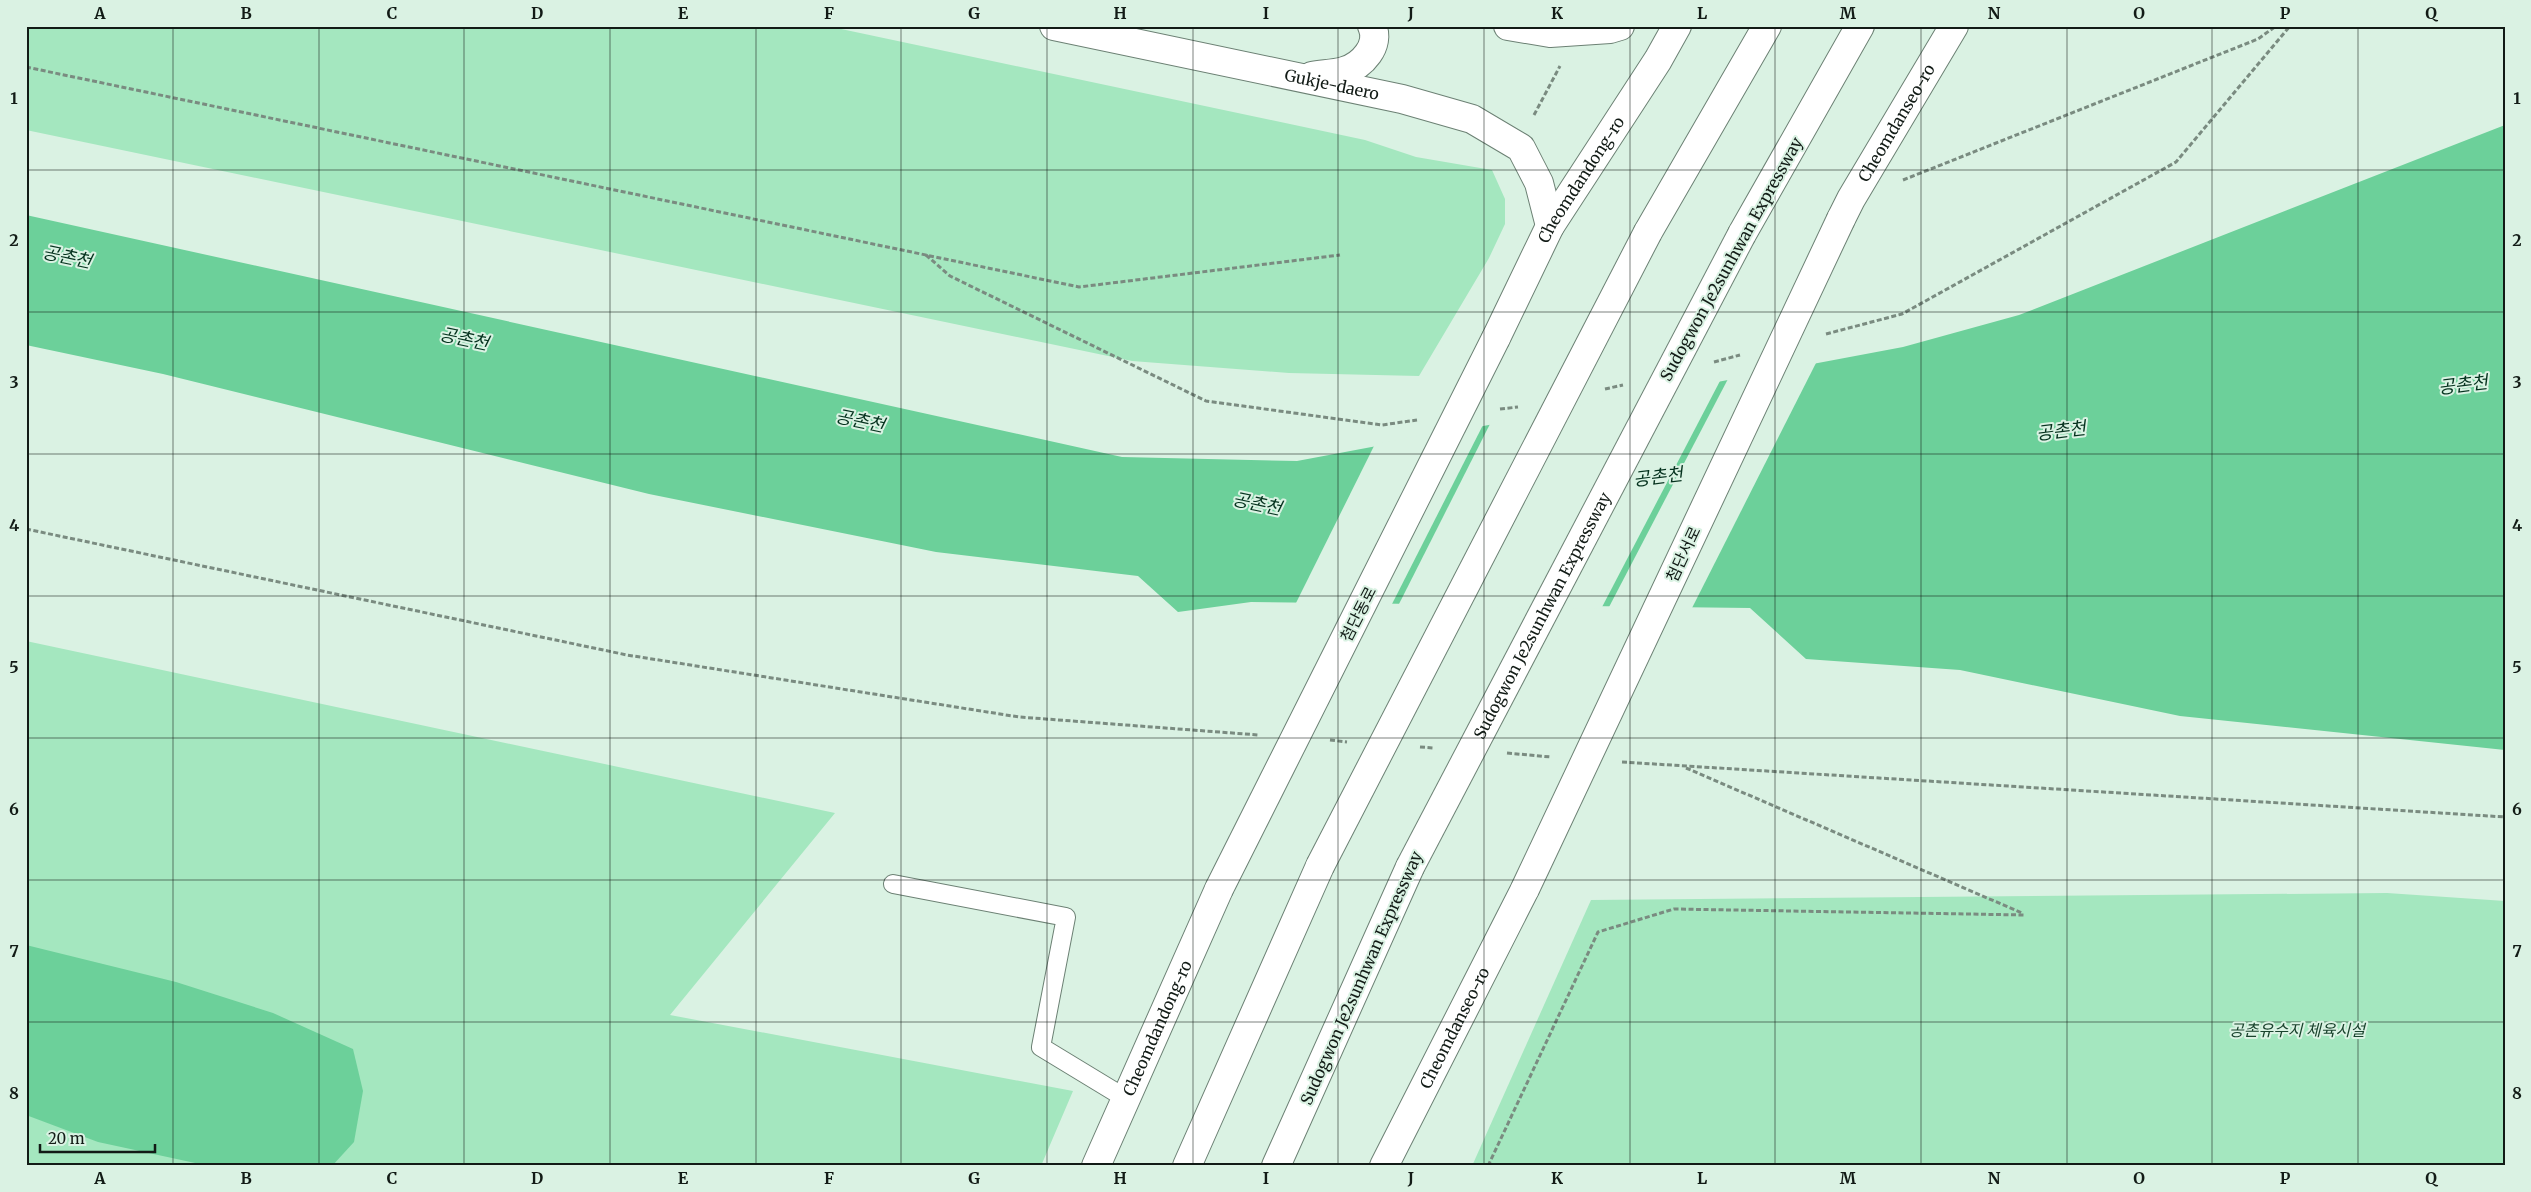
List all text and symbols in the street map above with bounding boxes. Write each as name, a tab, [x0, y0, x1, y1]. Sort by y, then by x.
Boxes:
text: A	[93, 3, 106, 23]
text: B	[240, 3, 252, 23]
text: C	[387, 3, 397, 23]
text: D	[531, 3, 543, 23]
text: E	[678, 3, 689, 23]
text: F	[824, 3, 834, 23]
text: G	[968, 3, 980, 23]
text: H	[1113, 3, 1127, 23]
text: I	[1263, 3, 1269, 23]
text: J	[1407, 3, 1414, 23]
text: K	[1551, 3, 1563, 23]
text: L	[1697, 3, 1707, 23]
text: M	[1840, 3, 1857, 23]
text: N	[1988, 3, 2001, 23]
text: O	[2133, 3, 2145, 23]
text: P	[2280, 3, 2291, 23]
text: Q	[2425, 3, 2438, 23]
street label: Cheomdanseo-ro	[1854, 60, 1939, 185]
street label: Gukje-daero	[1283, 65, 1381, 104]
text: 1	[10, 88, 18, 108]
text: 1	[2513, 88, 2521, 108]
street label: Cheomdandong-ro	[1533, 113, 1629, 246]
street label: Sudogwon Je2sunhwan Expressway	[1655, 133, 1807, 384]
text: 2	[9, 230, 19, 250]
text: 2	[2512, 230, 2522, 250]
water label: 공촌천	[40, 240, 96, 273]
water label: 공촌천	[437, 322, 493, 355]
water label: 공촌천	[2437, 370, 2491, 399]
text: 3	[9, 372, 19, 392]
text: 3	[2512, 372, 2522, 392]
water label: 공촌천	[833, 404, 889, 437]
water label: 공촌천	[2035, 416, 2089, 445]
water label: 공촌천	[1632, 462, 1686, 491]
water label: 공촌천	[1230, 487, 1286, 520]
street label: Sudogwon Je2sunhwan Expressway	[1469, 488, 1615, 742]
text: 4	[9, 515, 19, 535]
text: 4	[2512, 515, 2522, 535]
street label: 첨단서로	[1661, 523, 1705, 585]
street label: 첨단동로	[1336, 583, 1380, 645]
text: 5	[9, 657, 19, 677]
text: 5	[2512, 657, 2522, 677]
text: 6	[9, 799, 19, 819]
text: 6	[2512, 799, 2522, 819]
street label: Sudogwon Je2sunhwan Expressway	[1296, 847, 1426, 1108]
text: 7	[9, 941, 19, 961]
text: 7	[2512, 941, 2522, 961]
street label: Cheomdandong-ro	[1118, 957, 1196, 1099]
street label: Cheomdanseo-ro	[1415, 964, 1493, 1092]
park label: 공촌유수지 체육시설	[2229, 1020, 2367, 1040]
text: 8	[9, 1083, 19, 1103]
text: 8	[2512, 1083, 2522, 1103]
scale bar	[40, 1122, 155, 1154]
text: 20 m	[48, 1129, 85, 1148]
text: A	[93, 1168, 106, 1188]
text: B	[240, 1168, 252, 1188]
text: C	[387, 1168, 397, 1188]
text: D	[531, 1168, 543, 1188]
text: E	[678, 1168, 689, 1188]
text: F	[824, 1168, 834, 1188]
text: G	[968, 1168, 980, 1188]
text: H	[1113, 1168, 1127, 1188]
text: I	[1263, 1168, 1269, 1188]
text: J	[1407, 1168, 1414, 1188]
text: K	[1551, 1168, 1563, 1188]
text: L	[1697, 1168, 1707, 1188]
text: M	[1840, 1168, 1857, 1188]
text: N	[1988, 1168, 2001, 1188]
text: O	[2133, 1168, 2145, 1188]
text: P	[2280, 1168, 2291, 1188]
text: Q	[2425, 1168, 2438, 1188]

